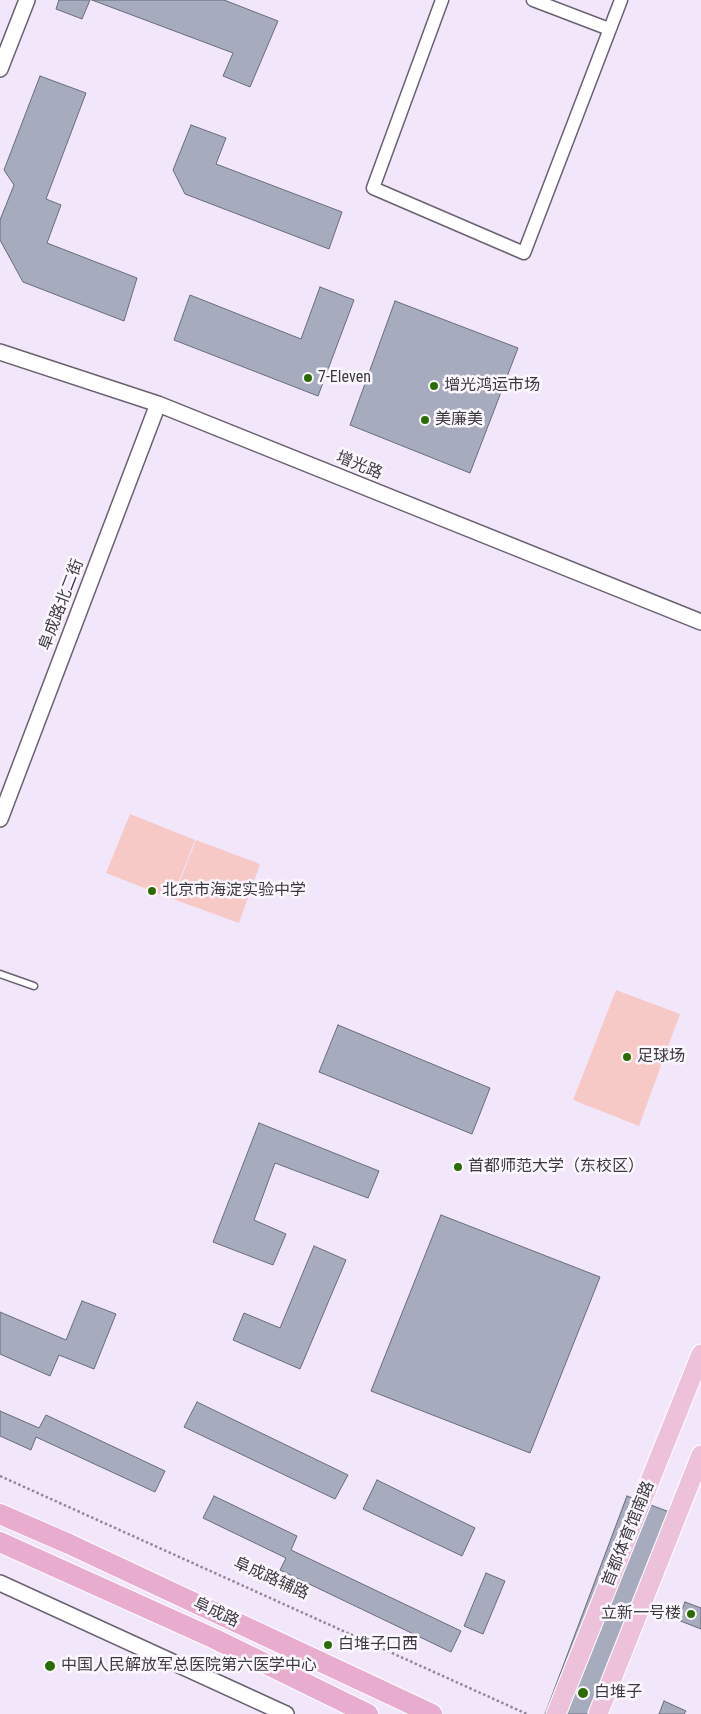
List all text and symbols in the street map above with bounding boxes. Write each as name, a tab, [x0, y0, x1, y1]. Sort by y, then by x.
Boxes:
place label: 7-Eleven	[318, 368, 371, 388]
marker: 7-Eleven	[302, 372, 314, 384]
place label: 增光鸿运市场	[444, 376, 540, 396]
marker: 增光鸿运市场	[428, 380, 440, 392]
place label: 美廉美	[435, 410, 483, 430]
marker: 美廉美	[419, 414, 431, 426]
street label: 增光路	[333, 448, 385, 484]
street label: 阜成路北二街	[36, 557, 88, 653]
place label: 北京市海淀实验中学	[162, 881, 306, 901]
marker: 北京市海淀实验中学	[146, 885, 158, 897]
place label: 足球场	[637, 1047, 685, 1067]
marker: 足球场	[621, 1051, 633, 1063]
place label: 首都师范大学（东校区）	[468, 1157, 644, 1177]
marker: 首都师范大学（东校区）	[452, 1161, 464, 1173]
street label: 首都体育馆南路	[599, 1478, 659, 1590]
street label: 阜成路辅路	[231, 1554, 311, 1604]
street label: 阜成路	[190, 1594, 242, 1632]
place label: 立新一号楼	[601, 1604, 681, 1624]
marker: 立新一号楼	[685, 1608, 697, 1620]
place label: 白堆子口西	[338, 1635, 418, 1655]
marker: 白堆子口西	[322, 1639, 334, 1651]
place label: 中国人民解放军总医院第六医学中心	[61, 1656, 317, 1676]
marker: 中国人民解放军总医院第六医学中心	[43, 1659, 57, 1673]
place label: 白堆子	[594, 1683, 642, 1703]
marker: 白堆子	[576, 1686, 590, 1700]

